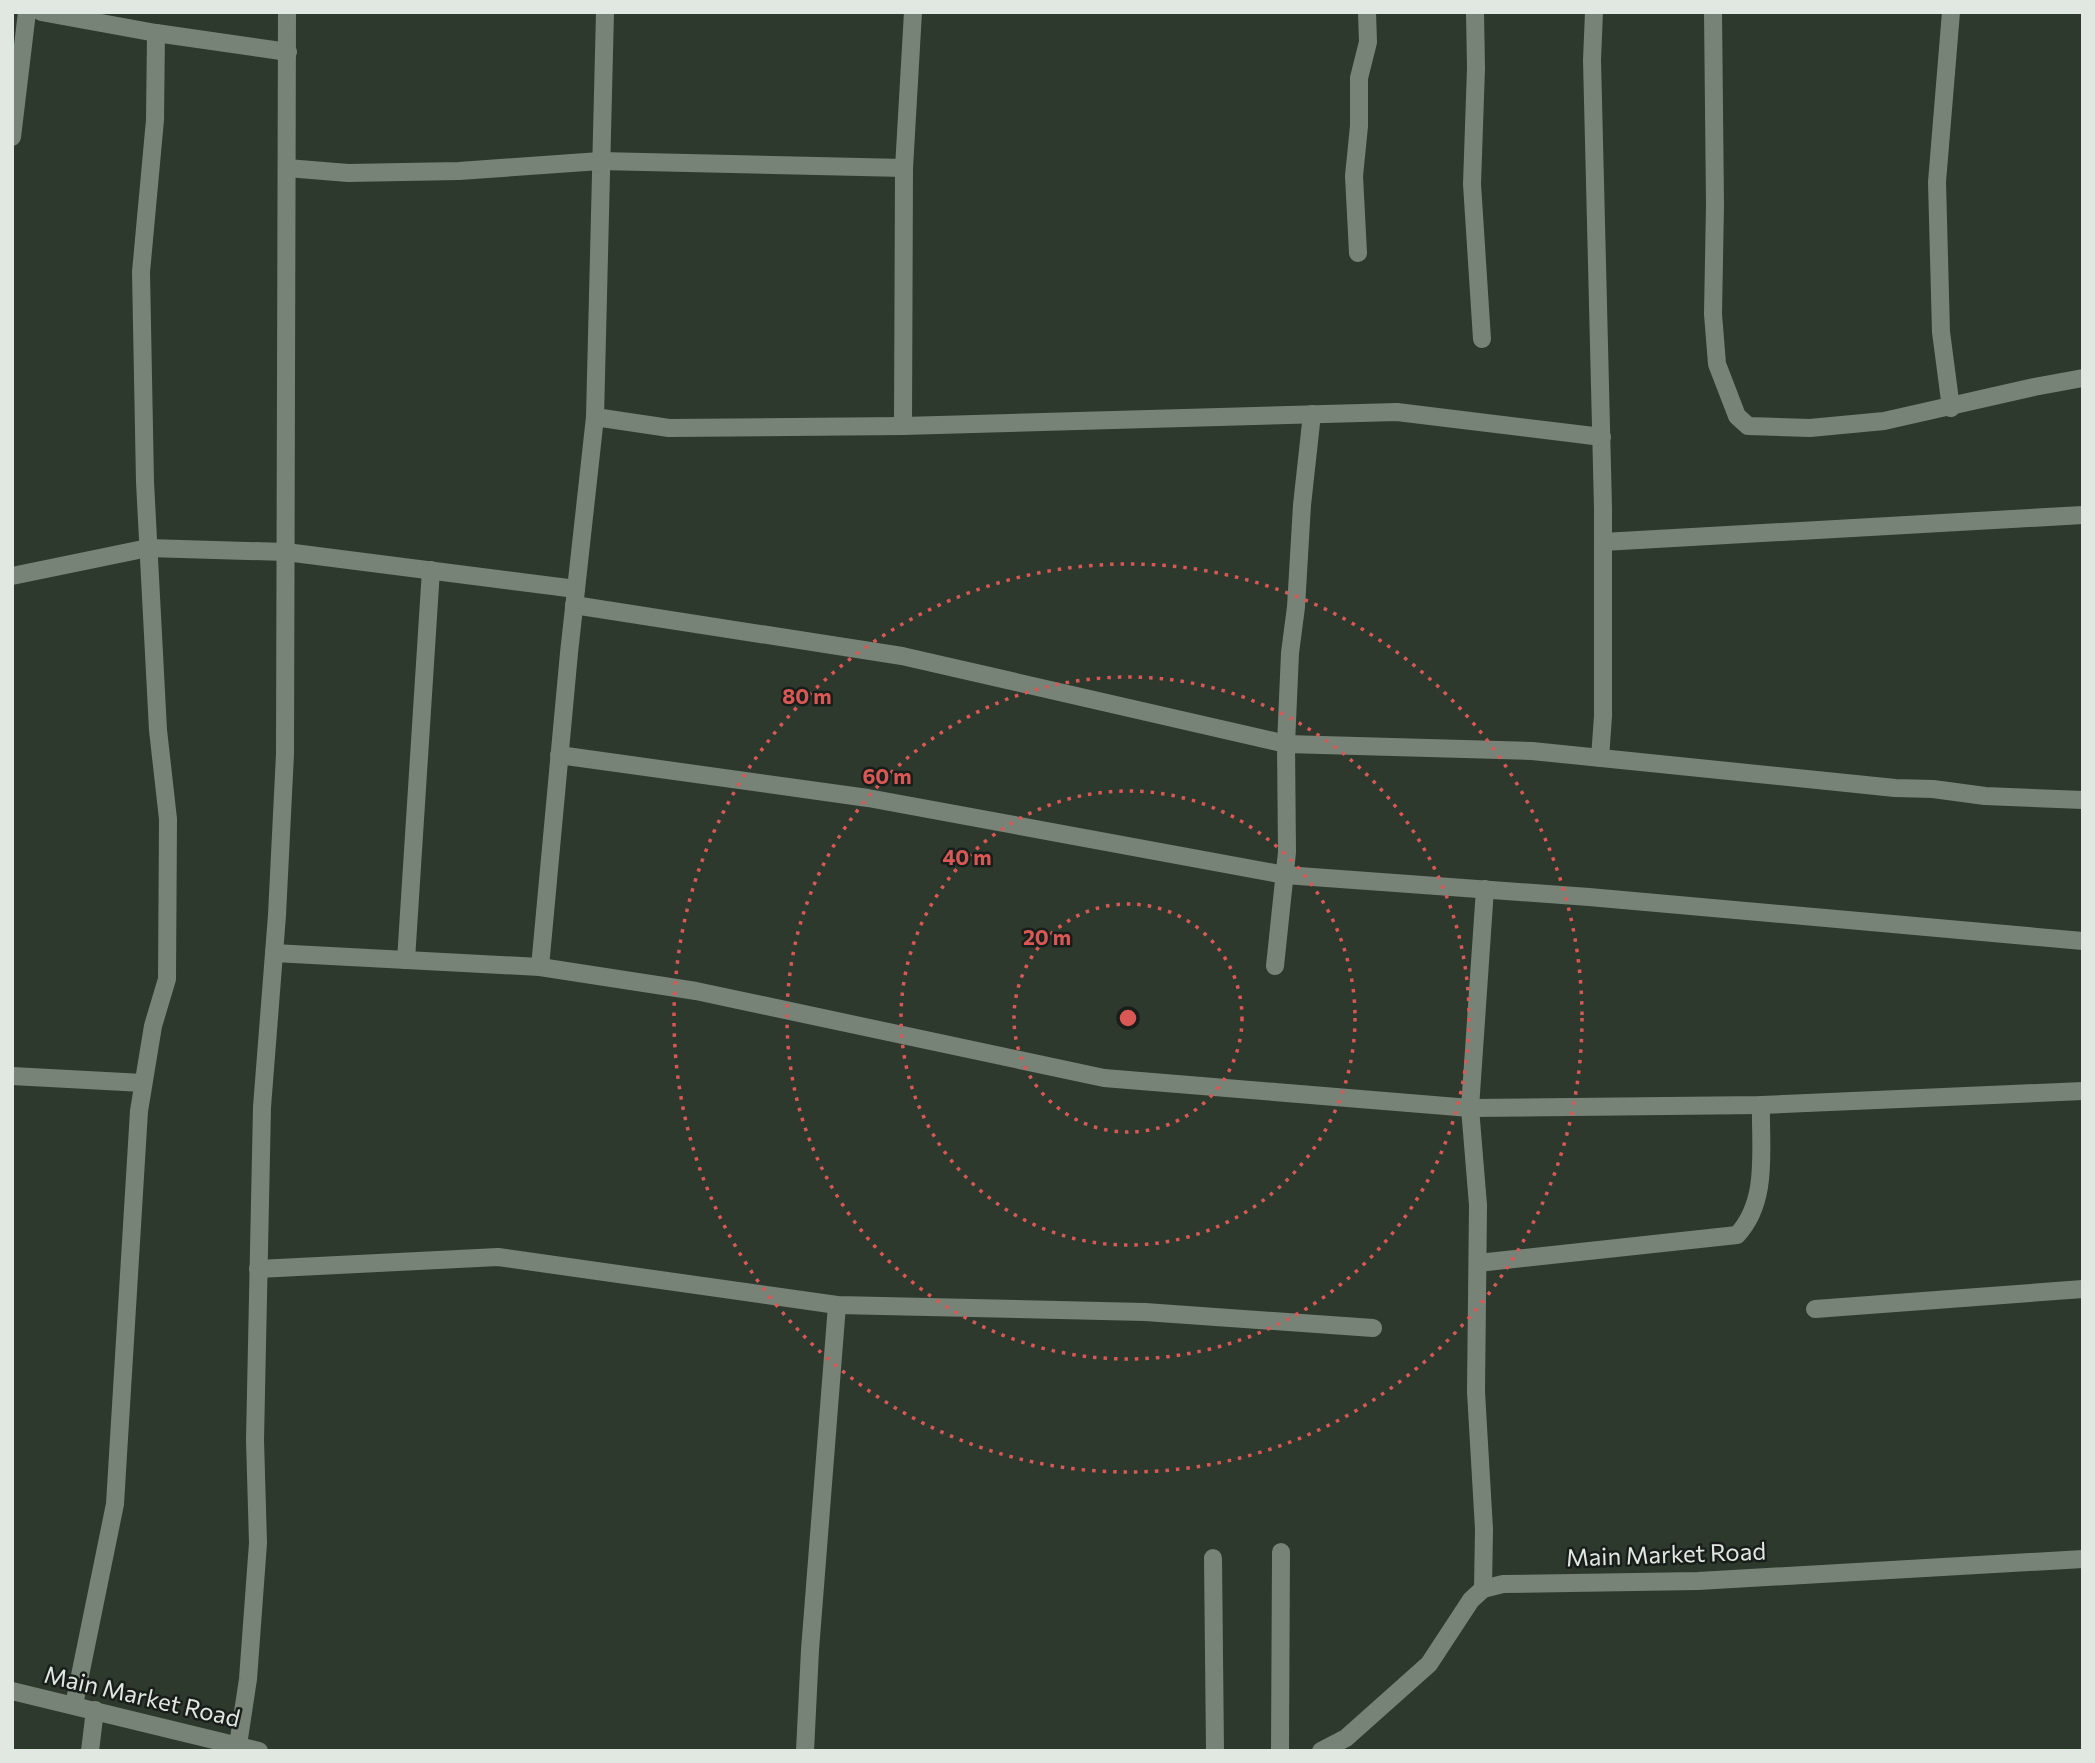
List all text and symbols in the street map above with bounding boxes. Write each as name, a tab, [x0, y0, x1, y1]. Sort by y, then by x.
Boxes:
text: 80 m	[782, 683, 832, 708]
text: 60 m	[862, 763, 912, 788]
text: 40 m	[942, 844, 992, 869]
text: 20 m	[1023, 924, 1071, 949]
centre of rings	[1116, 1006, 1140, 1030]
street label: Main Market Road	[1565, 1536, 1766, 1571]
street label: Main Market Road	[42, 1659, 243, 1732]

